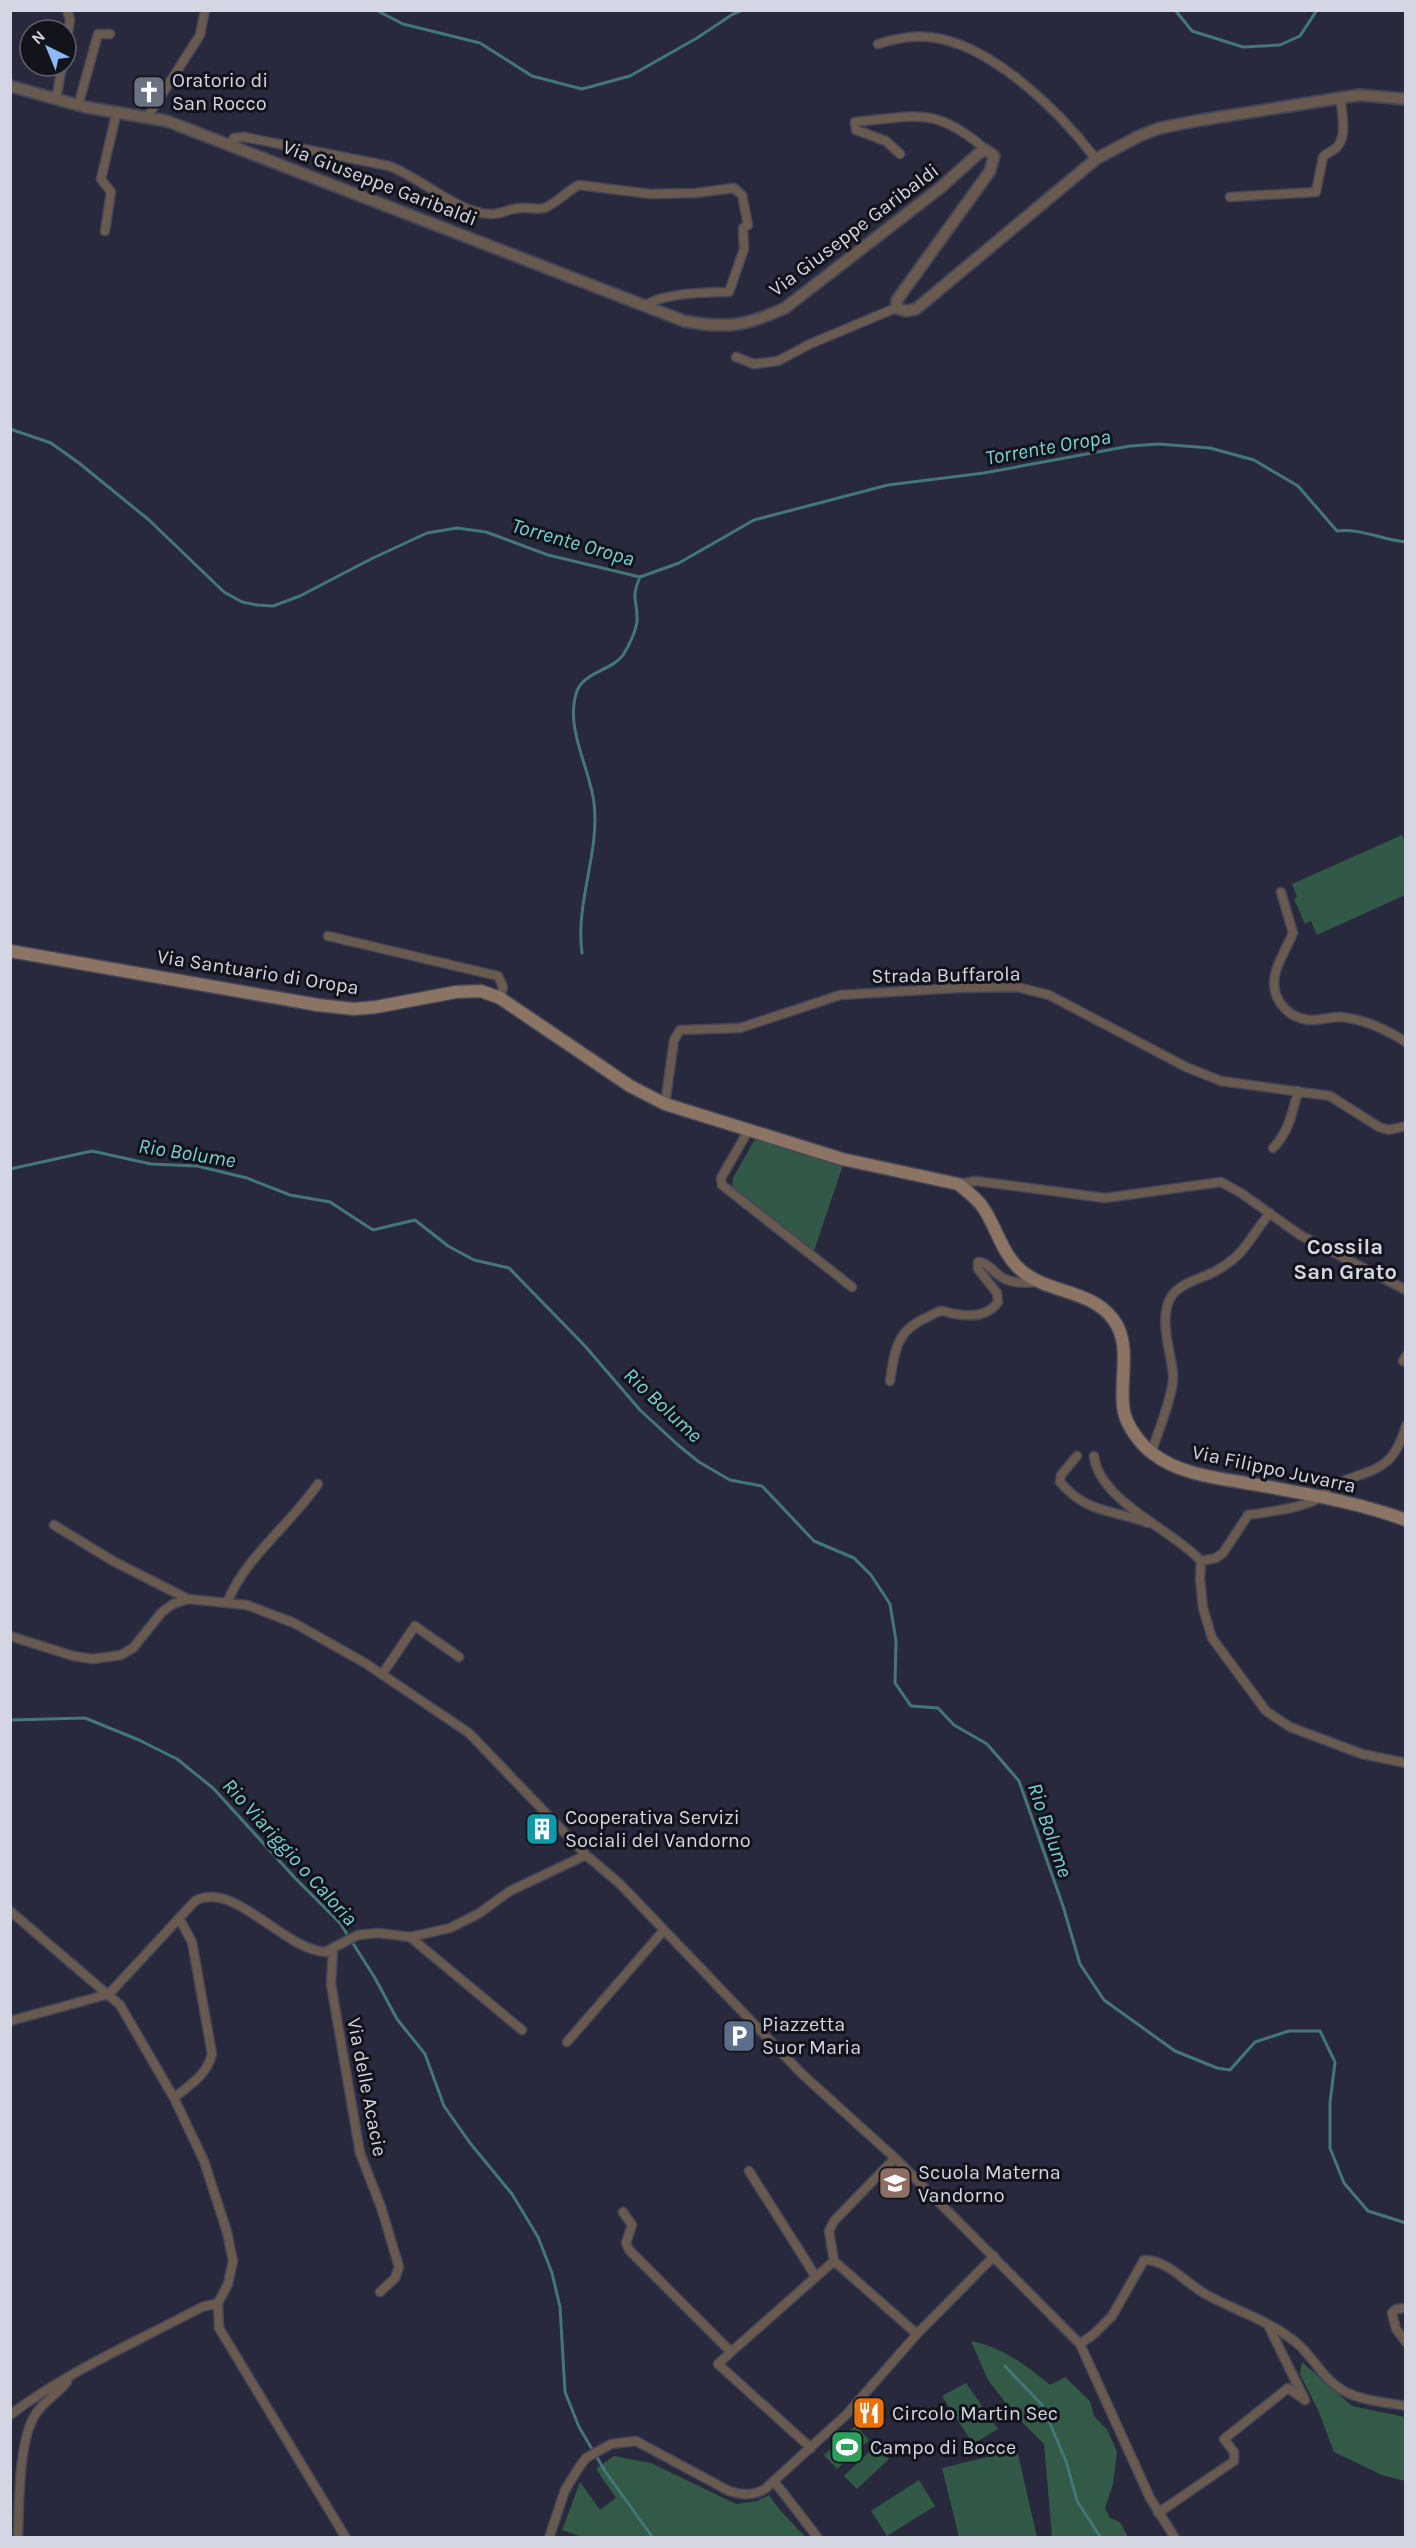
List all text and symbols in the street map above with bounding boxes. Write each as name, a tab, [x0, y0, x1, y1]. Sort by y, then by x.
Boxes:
north arrow	[18, 18, 78, 78]
text: N	[27, 27, 49, 48]
place label: Oratorio di San Rocco	[172, 69, 268, 115]
church icon: Oratorio di San Rocco	[131, 74, 167, 110]
street label: Via Giuseppe Garibaldi	[280, 135, 480, 231]
street label: Via Giuseppe Garibaldi	[765, 159, 943, 301]
water label: Torrente Oropa	[984, 424, 1112, 470]
water label: Torrente Oropa	[509, 513, 637, 571]
street label: Via Santuario di Oropa	[155, 945, 361, 999]
street label: Strada Buffarola	[871, 962, 1021, 988]
water label: Rio Bolume	[137, 1133, 238, 1173]
district label: Cossila San Grato	[1293, 1234, 1397, 1285]
water label: Rio Bolume	[619, 1363, 707, 1447]
street label: Via Filippo Juvarra	[1190, 1440, 1358, 1498]
water label: Rio Viariggio o Caloria	[218, 1774, 362, 1930]
water label: Rio Bolume	[1023, 1780, 1077, 1881]
place label: Cooperativa Servizi Sociali del Vandorno	[565, 1806, 751, 1852]
building icon: Cooperativa Servizi Sociali del Vandorno	[524, 1811, 560, 1847]
place label: Piazzetta Suor Maria	[762, 2013, 861, 2059]
street label: Via delle Acacie	[342, 2016, 392, 2158]
parking icon: Piazzetta Suor Maria	[721, 2018, 757, 2054]
place label: Scuola Materna Vandorno	[918, 2161, 1061, 2207]
school or university icon: Scuola Materna Vandorno	[877, 2165, 913, 2201]
restaurant icon: Circolo Martin Sec	[851, 2395, 887, 2431]
place label: Circolo Martin Sec	[892, 2402, 1058, 2425]
sports icon: Campo di Bocce	[829, 2429, 865, 2465]
place label: Campo di Bocce	[870, 2436, 1016, 2459]

